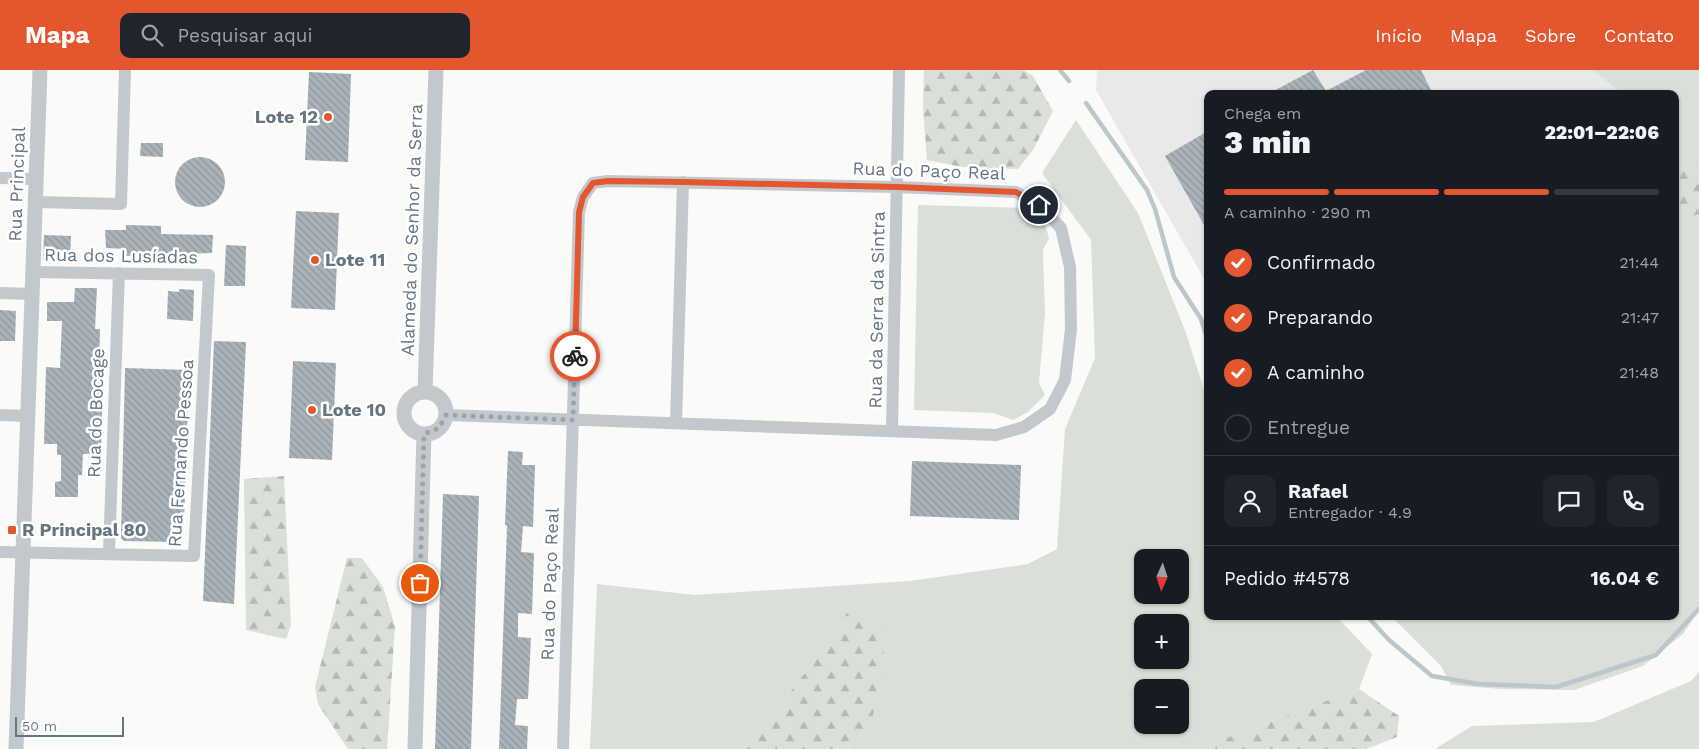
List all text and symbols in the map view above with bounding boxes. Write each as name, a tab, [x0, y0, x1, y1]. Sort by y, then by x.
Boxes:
search box	[120, 13, 470, 58]
text: Mapa	[25, 21, 90, 49]
icon: search	[138, 21, 166, 49]
text: Pesquisar aqui	[178, 24, 313, 47]
text: Início	[1375, 25, 1422, 46]
text: Mapa	[1450, 25, 1497, 46]
text: Sobre	[1525, 25, 1576, 46]
text: Contato	[1604, 25, 1674, 46]
street label: Alameda do Senhor da Serra	[397, 104, 426, 356]
text: Chega em	[1224, 104, 1301, 123]
place label: Lote 12	[255, 106, 318, 127]
marker: Lote 12	[322, 111, 334, 123]
text: 22:01–22:06	[1544, 121, 1659, 144]
text: 3 min	[1224, 123, 1311, 161]
street label: Rua Principal	[4, 126, 29, 242]
street label: Rua do Paço Real	[852, 157, 1006, 184]
pin	[1018, 184, 1060, 226]
icon: home	[1025, 191, 1053, 219]
text: A caminho · 290 m	[1224, 203, 1371, 222]
street label: Rua da Serra da Sintra	[864, 211, 889, 409]
street label: Rua dos Lusíadas	[44, 244, 198, 267]
place label: Lote 11	[325, 249, 385, 270]
icon: check	[1224, 249, 1252, 277]
text: Confirmado	[1267, 251, 1376, 274]
text: 21:44	[1619, 253, 1659, 272]
marker: Lote 11	[309, 254, 321, 266]
icon: check	[1224, 304, 1252, 332]
text: Preparando	[1267, 306, 1373, 329]
text: 21:47	[1621, 308, 1659, 327]
courier	[550, 331, 600, 381]
icon: bike	[561, 342, 589, 370]
street label: Rua do Bocage	[83, 348, 108, 478]
street label: Rua Fernando Pessoa	[163, 358, 198, 548]
icon: check	[1224, 359, 1252, 387]
text: A caminho	[1267, 361, 1365, 384]
text: 21:48	[1619, 363, 1659, 382]
place label: Lote 10	[322, 399, 386, 420]
marker: Lote 10	[306, 404, 318, 416]
text: Entregue	[1267, 416, 1350, 439]
button: person	[1224, 475, 1276, 527]
button: chat	[1543, 475, 1595, 527]
button: phone	[1607, 475, 1659, 527]
text: Rafael	[1288, 480, 1348, 503]
text: Entregador · 4.9	[1288, 503, 1412, 522]
street label: Rua do Paço Real	[536, 507, 563, 661]
place label: R Principal 80	[22, 519, 146, 540]
marker: R Principal 80	[6, 524, 18, 536]
north arrow	[1134, 549, 1189, 604]
map controls	[1134, 549, 1189, 734]
pin	[399, 562, 441, 604]
text: Pedido #4578	[1224, 567, 1350, 590]
text: 16.04 €	[1590, 567, 1659, 590]
icon: bag	[406, 569, 434, 597]
button: +	[1134, 614, 1189, 669]
button: −	[1134, 679, 1189, 734]
scale bar	[15, 714, 124, 737]
text: 50 m	[22, 718, 57, 734]

